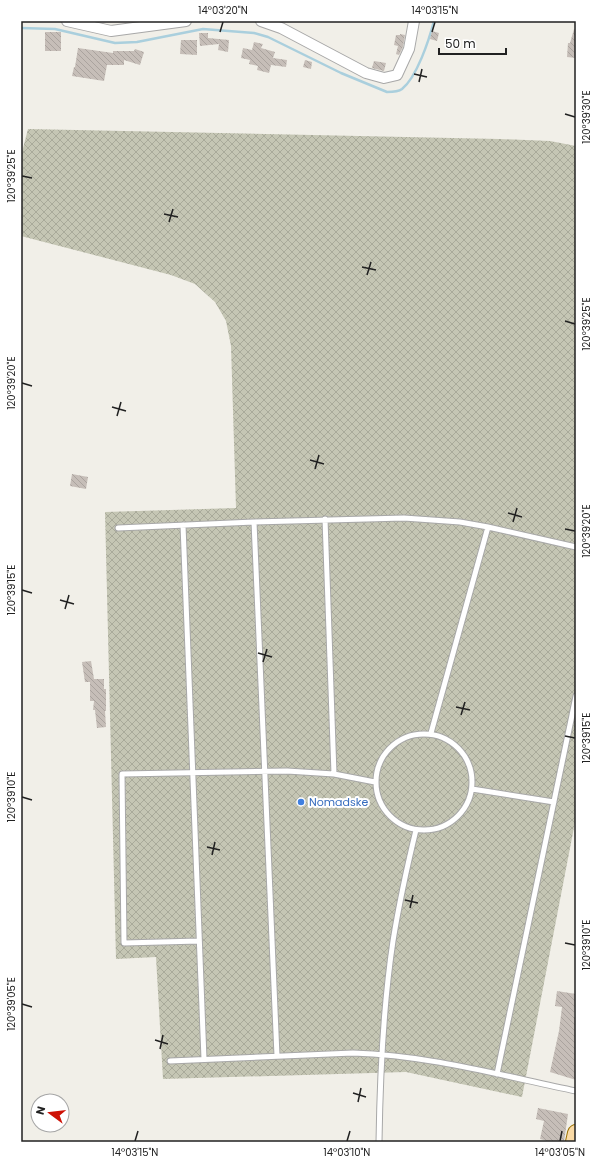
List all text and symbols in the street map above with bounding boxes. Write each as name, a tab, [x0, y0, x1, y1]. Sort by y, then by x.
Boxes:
text: 14°03'20"N	[198, 3, 248, 18]
text: 14°03'15"N	[412, 3, 458, 18]
scale bar	[439, 30, 506, 56]
text: 50 m	[445, 35, 476, 52]
text: 120°39'30"E	[579, 90, 594, 144]
text: 120°39'25"E	[4, 149, 19, 203]
text: 120°39'25"E	[579, 297, 594, 351]
text: 120°39'20"E	[4, 356, 19, 410]
text: 120°39'20"E	[579, 504, 594, 558]
text: 120°39'15"E	[4, 565, 19, 615]
text: 120°39'15"E	[579, 713, 594, 763]
text: 120°39'10"E	[4, 772, 19, 822]
place label: Nomadske	[309, 794, 368, 810]
marker: Nomadske	[296, 797, 306, 807]
text: 120°39'10"E	[579, 920, 594, 970]
text: 120°39'05"E	[4, 977, 19, 1031]
north arrow	[30, 1093, 70, 1133]
text: N	[32, 1104, 49, 1116]
text: 14°03'15"N	[112, 1145, 158, 1160]
text: 14°03'10"N	[324, 1145, 370, 1160]
text: 14°03'05"N	[535, 1145, 585, 1160]

